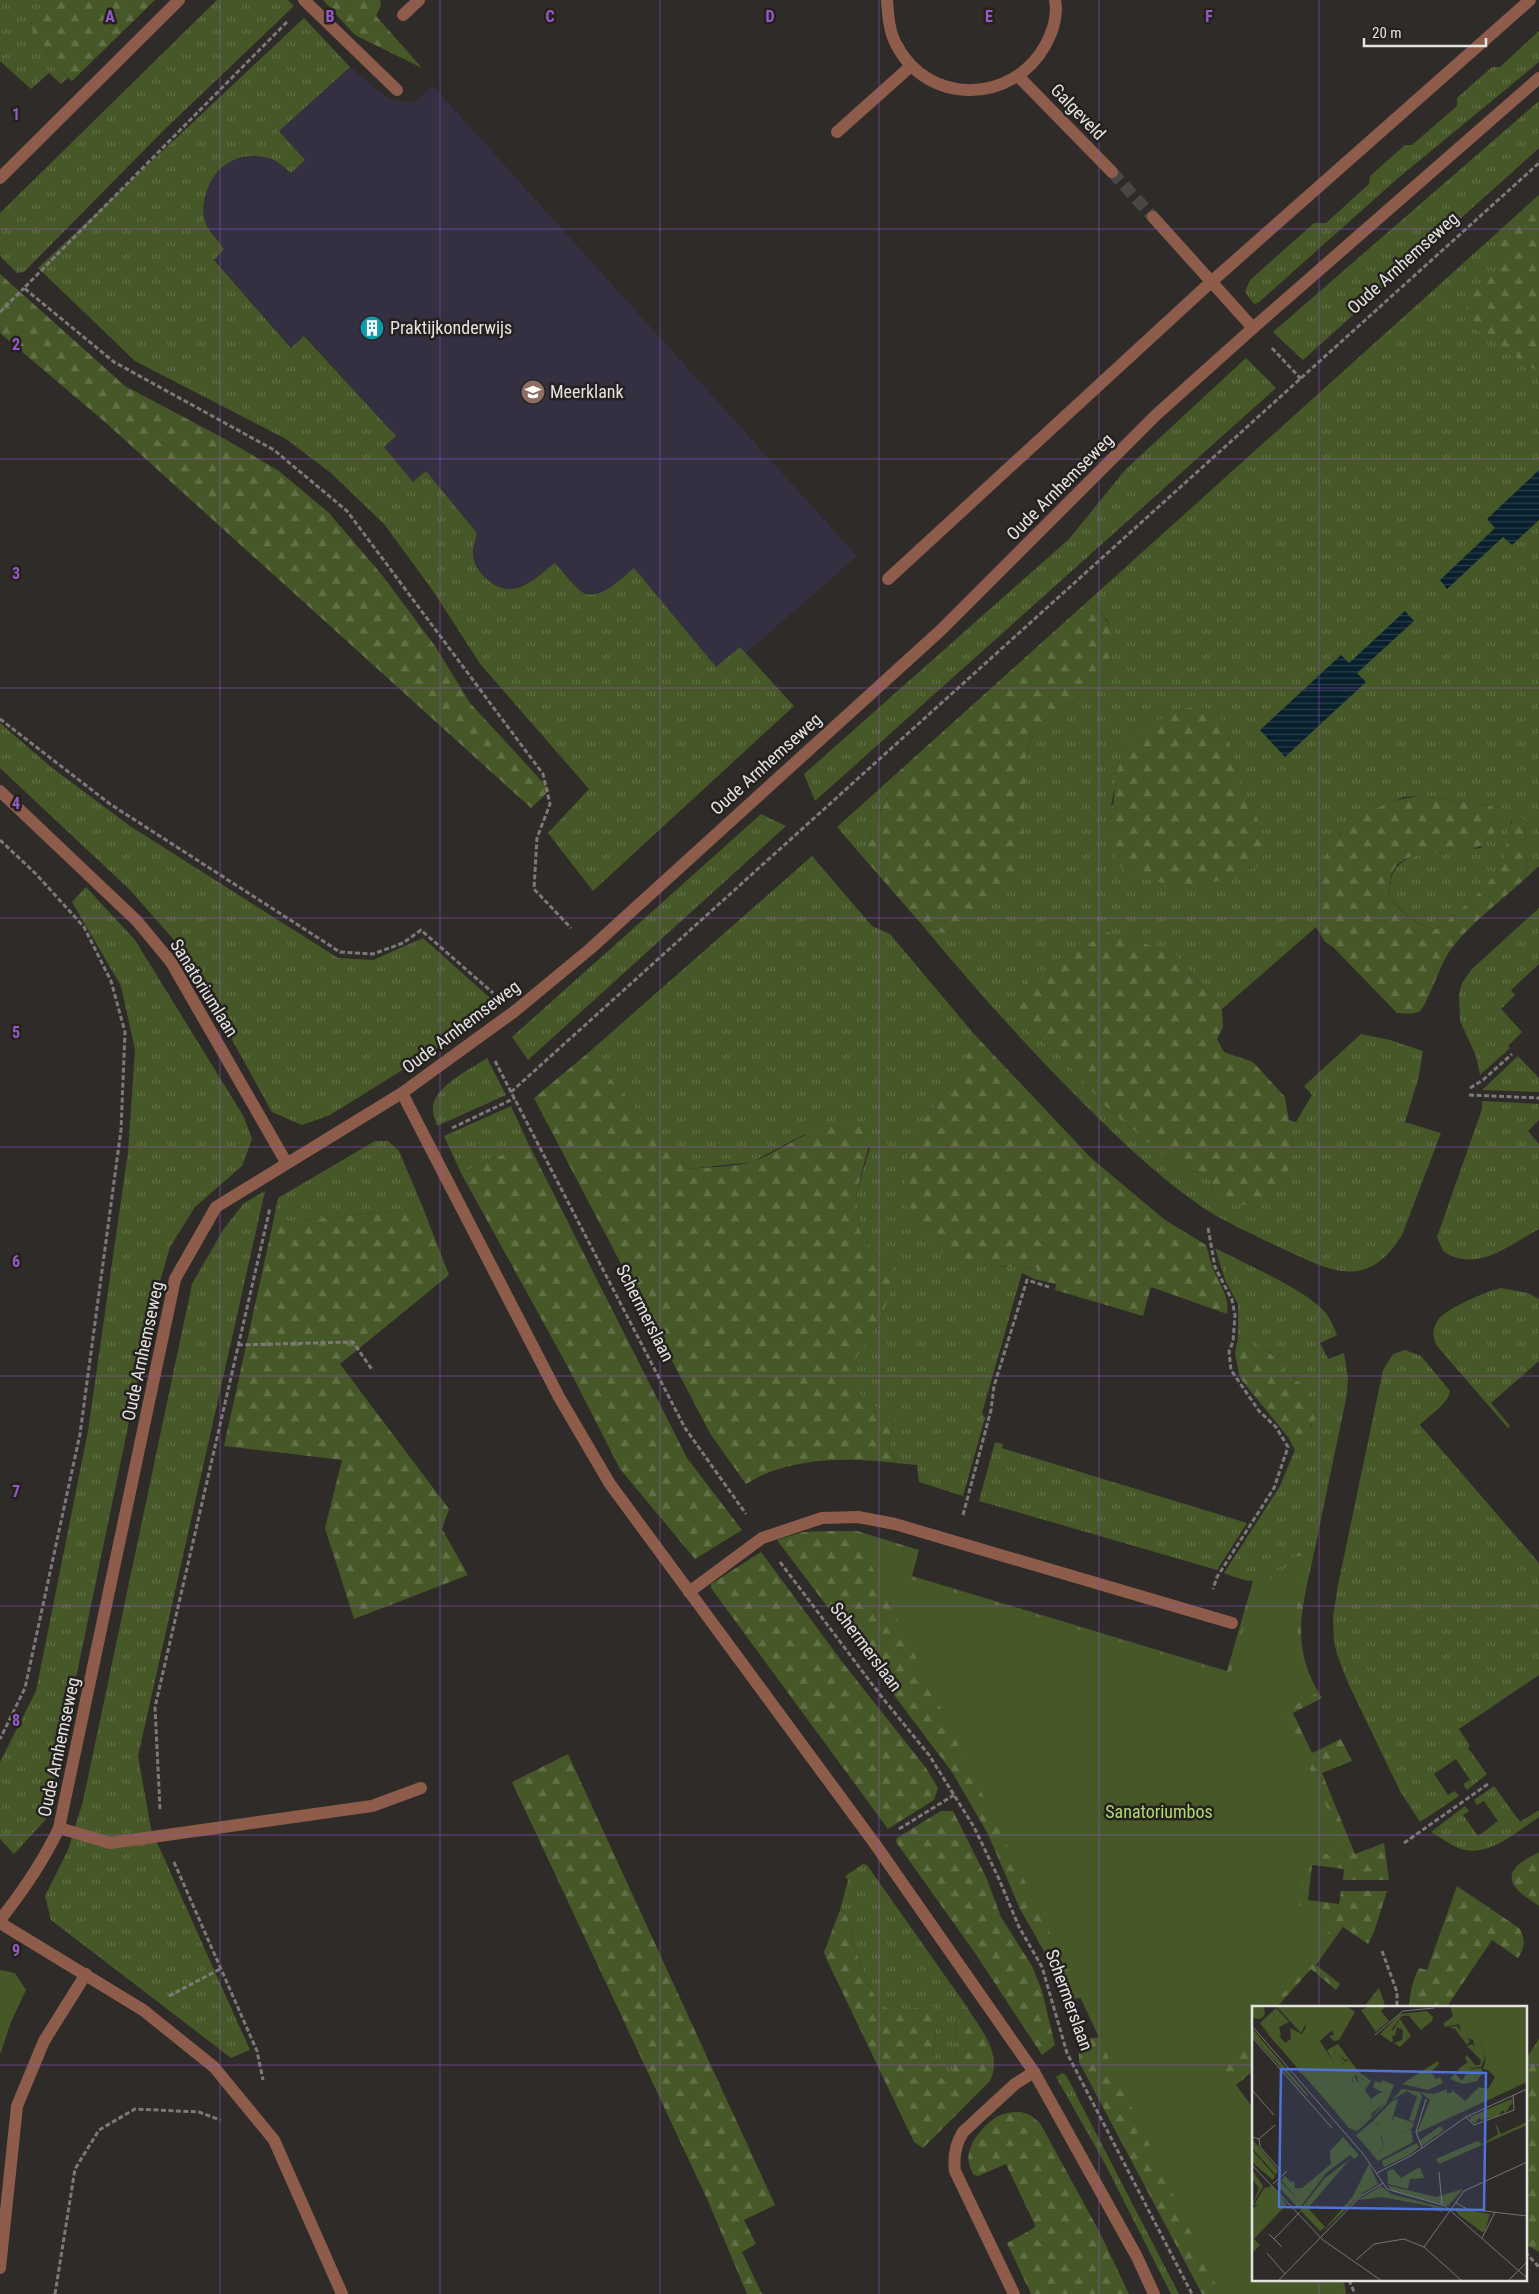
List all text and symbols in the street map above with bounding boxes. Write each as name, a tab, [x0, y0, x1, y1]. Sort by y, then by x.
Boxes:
text: A	[105, 7, 115, 26]
text: B	[326, 7, 335, 26]
text: C	[545, 7, 555, 26]
text: D	[765, 7, 775, 26]
text: E	[985, 7, 993, 26]
text: F	[1205, 7, 1213, 26]
scale bar	[1364, 15, 1486, 47]
text: 20 m	[1372, 24, 1402, 42]
street label: Galgeveld	[1047, 79, 1110, 144]
text: 1	[12, 105, 20, 124]
street label: Oude Arnhemseweg	[1343, 207, 1462, 318]
building icon: Praktijkonderwijs	[359, 315, 385, 341]
place label: Praktijkonderwijs	[390, 317, 512, 338]
text: 2	[12, 335, 20, 354]
school or university icon: Meerklank	[520, 379, 546, 405]
place label: Meerklank	[550, 381, 624, 402]
street label: Oude Arnhemseweg	[1002, 429, 1117, 544]
text: 3	[12, 564, 20, 583]
street label: Oude Arnhemseweg	[706, 708, 825, 819]
text: 4	[12, 794, 20, 813]
street label: Sanatoriumlaan	[166, 935, 243, 1041]
street label: Oude Arnhemseweg	[398, 976, 524, 1078]
text: 5	[12, 1023, 20, 1042]
text: 6	[12, 1252, 20, 1271]
street label: Schermerslaan	[612, 1261, 679, 1365]
street label: Oude Arnhemseweg	[117, 1279, 168, 1423]
text: 7	[12, 1482, 20, 1501]
street label: Schermerslaan	[826, 1598, 907, 1695]
street label: Oude Arnhemseweg	[33, 1675, 84, 1819]
text: 8	[12, 1711, 20, 1730]
park label: Sanatoriumbos	[1105, 1801, 1213, 1822]
text: 9	[12, 1941, 20, 1960]
street label: Schermerslaan	[1041, 1946, 1097, 2053]
inset map	[1252, 2006, 1526, 2282]

